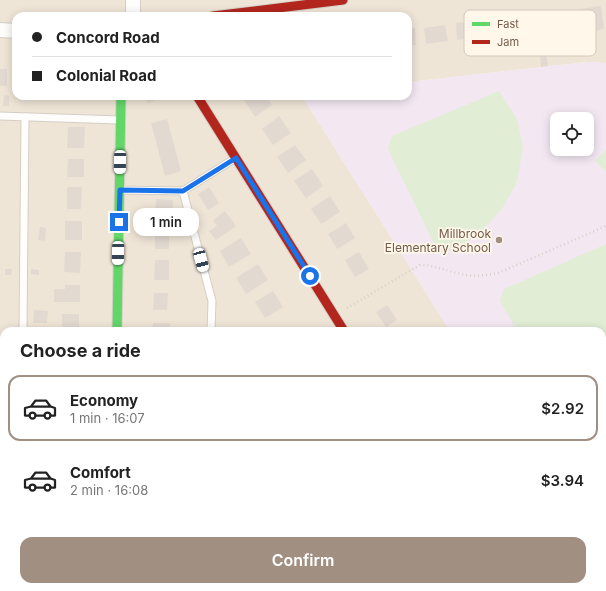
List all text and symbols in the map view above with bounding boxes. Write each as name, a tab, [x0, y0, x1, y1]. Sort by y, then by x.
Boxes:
legend	[464, 10, 596, 56]
text: Fast	[497, 17, 519, 31]
text: Concord Road	[56, 28, 160, 47]
text: Jam	[497, 35, 519, 49]
text: Colonial Road	[56, 66, 156, 85]
map controls	[550, 112, 594, 156]
button: locate	[550, 112, 594, 156]
car	[114, 150, 126, 174]
callout: 1 min	[133, 208, 199, 236]
route end	[110, 213, 128, 231]
text: 1 min	[150, 214, 182, 230]
place label: Millbrook Elementary School	[385, 226, 491, 255]
marker: Millbrook Elementary School	[494, 235, 504, 245]
car	[112, 241, 124, 265]
car	[192, 247, 210, 273]
route start	[301, 267, 319, 285]
text: Choose a ride	[20, 340, 141, 361]
icon: car	[22, 390, 58, 426]
text: Economy	[70, 391, 138, 410]
text: $2.92	[541, 399, 584, 418]
text: 1 min · 16:07	[70, 410, 145, 426]
icon: car	[22, 462, 58, 498]
text: Comfort	[70, 463, 131, 482]
text: $3.94	[541, 471, 584, 490]
text: 2 min · 16:08	[70, 482, 148, 498]
button: Confirm	[20, 537, 586, 583]

